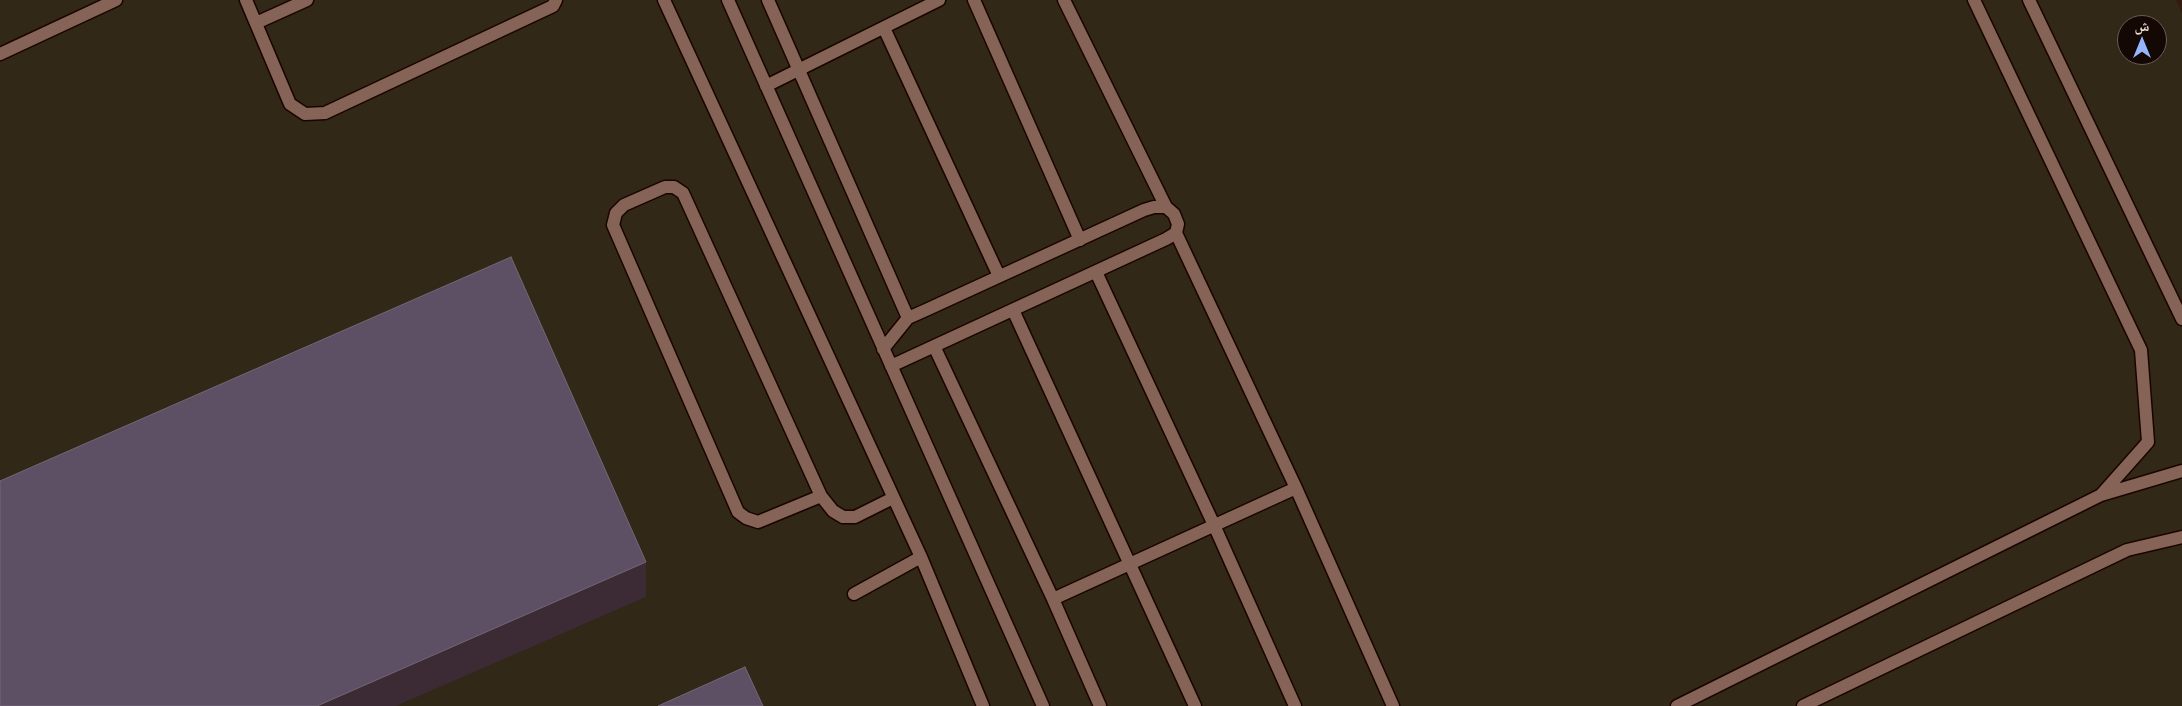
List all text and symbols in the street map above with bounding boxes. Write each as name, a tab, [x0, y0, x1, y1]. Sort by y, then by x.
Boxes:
north arrow	[2117, 15, 2167, 65]
text: ش	[2135, 17, 2149, 35]

